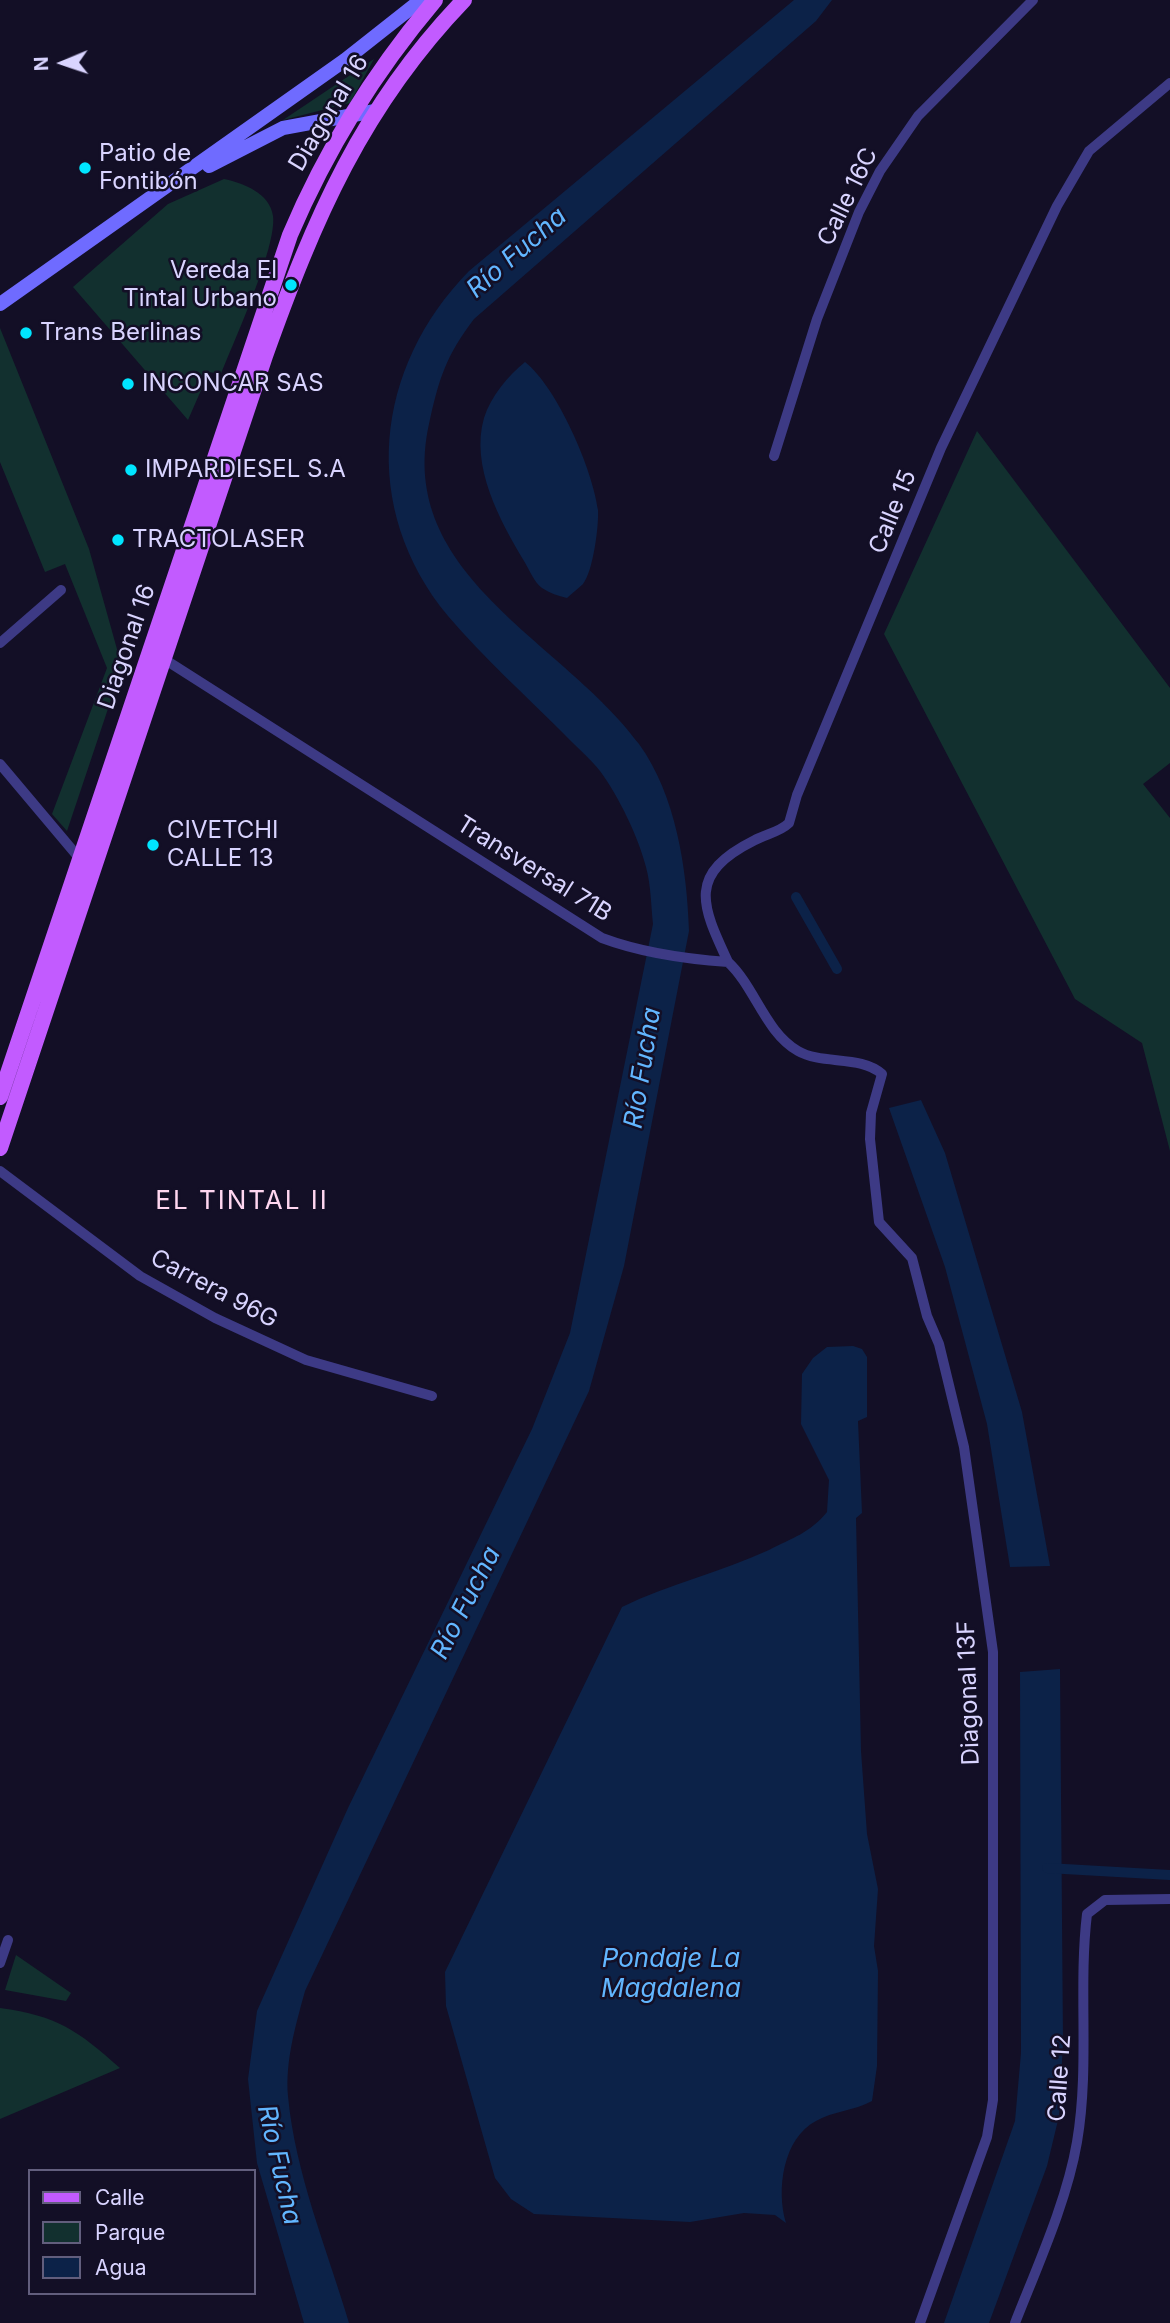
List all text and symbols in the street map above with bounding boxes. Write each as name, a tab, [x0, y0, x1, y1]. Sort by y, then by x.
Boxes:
north arrow	[28, 28, 98, 98]
street label: Diagonal 16	[283, 50, 375, 176]
text: N	[30, 56, 53, 71]
place label: Patio de Fontibón	[99, 140, 198, 196]
street label: Calle 16C	[812, 143, 884, 251]
marker: Patio de Fontibón	[77, 160, 93, 176]
water label: Río Fucha	[461, 201, 573, 305]
place label: Vereda El Tintal Urbano	[123, 257, 277, 313]
marker: Vereda El Tintal Urbano	[283, 277, 299, 293]
place label: Trans Berlinas	[40, 319, 201, 347]
marker: Trans Berlinas	[18, 325, 34, 341]
place label: INCONCAR SAS	[142, 370, 324, 398]
marker: INCONCAR SAS	[120, 376, 136, 392]
place label: IMPARDIESEL S.A	[145, 456, 346, 484]
marker: IMPARDIESEL S.A	[123, 462, 139, 478]
street label: Calle 15	[863, 466, 923, 558]
place label: TRACTOLASER	[132, 526, 305, 554]
marker: TRACTOLASER	[110, 532, 126, 548]
street label: Diagonal 16	[92, 581, 162, 713]
street label: Transversal 71B	[451, 810, 617, 928]
place label: CIVETCHI CALLE 13	[167, 817, 279, 873]
marker: CIVETCHI CALLE 13	[145, 837, 161, 853]
water label: Río Fucha	[618, 1005, 668, 1131]
district label: EL TINTAL II	[157, 1185, 327, 1217]
street label: Carrera 96G	[145, 1243, 283, 1335]
water label: Río Fucha	[424, 1542, 508, 1664]
street label: Diagonal 13F	[952, 1620, 986, 1766]
water label: Pondaje La Magdalena	[601, 1943, 741, 2004]
street label: Calle 12	[1043, 2033, 1077, 2123]
water label: Río Fucha	[250, 2102, 308, 2228]
legend	[28, 2169, 256, 2295]
text: Calle	[95, 2185, 145, 2210]
text: Parque	[95, 2220, 165, 2245]
text: Agua	[95, 2255, 147, 2280]

